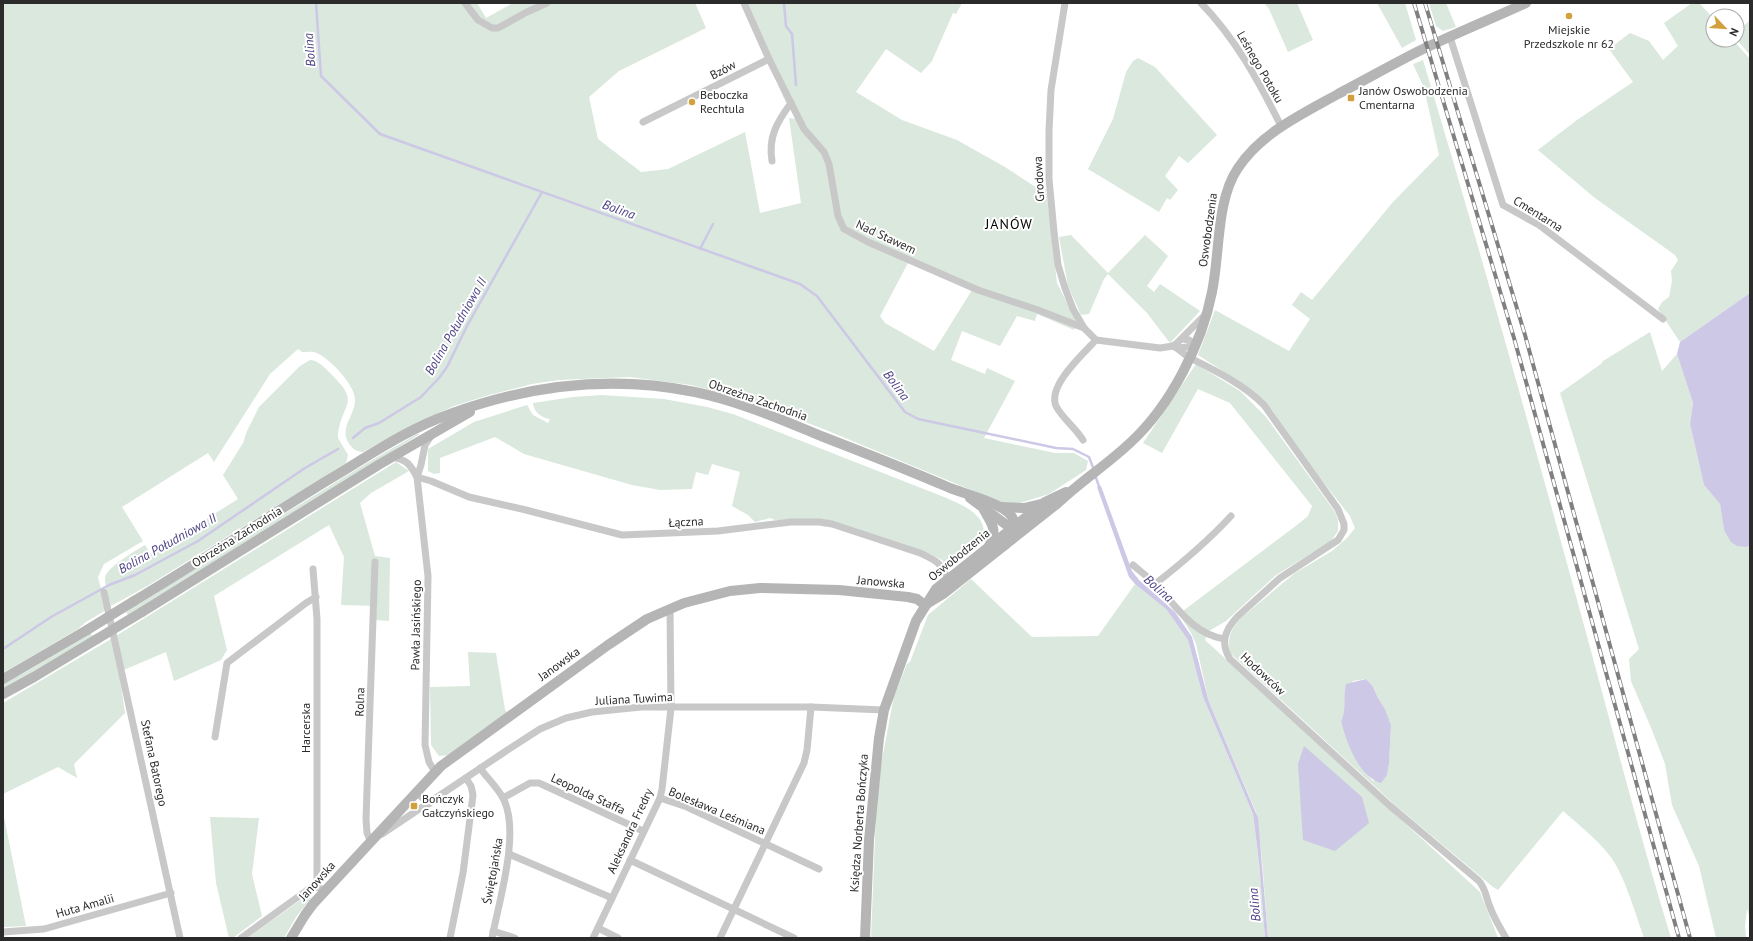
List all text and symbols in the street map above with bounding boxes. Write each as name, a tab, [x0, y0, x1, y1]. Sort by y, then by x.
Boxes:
north arrow	[1705, 8, 1745, 48]
marker: Miejskie Przedszkole nr 62	[1564, 11, 1574, 21]
place label: Miejskie Przedszkole nr 62	[1524, 22, 1614, 51]
text: N	[1726, 26, 1742, 38]
street label: Leśnego Potoku	[1234, 28, 1287, 105]
water label: Bolina	[300, 32, 319, 67]
street label: Bzów	[707, 57, 738, 82]
place label: Janów Oswobodzenia Cmentarna	[1358, 83, 1468, 112]
place label: Beboczka Rechtula	[700, 87, 748, 116]
marker: Janów Oswobodzenia Cmentarna	[1346, 93, 1356, 103]
marker: Beboczka Rechtula	[687, 97, 697, 107]
street label: Grodowa	[1030, 156, 1047, 202]
street label: Oswobodzenia	[1195, 192, 1220, 268]
street label: Cmentarna	[1511, 192, 1566, 235]
water label: Bolina	[600, 196, 638, 223]
district label: JANÓW	[984, 215, 1033, 233]
street label: Nad Stawem	[854, 216, 919, 257]
water label: Bolina Południowa II	[421, 274, 490, 378]
water label: Bolina	[880, 367, 914, 404]
street label: Obrzeżna Zachodnia	[707, 376, 810, 423]
street label: Obrzeżna Zachodnia	[189, 503, 285, 570]
water label: Bolina Południowa II	[115, 509, 220, 577]
street label: Łączna	[668, 513, 704, 530]
street label: Oswobodzenia	[925, 525, 992, 584]
water label: Bolina	[1140, 571, 1177, 606]
street label: Janowska	[856, 572, 906, 591]
street label: Pawła Jasińskiego	[407, 579, 424, 671]
street label: Janowska	[534, 643, 583, 684]
street label: Hodowców	[1238, 649, 1289, 698]
street label: Rolna	[351, 687, 368, 717]
street label: Juliana Tuwima	[594, 689, 673, 708]
street label: Harcerska	[298, 703, 313, 753]
street label: Stefana Batorego	[138, 718, 171, 808]
street label: Księdza Norberta Bończyka	[846, 753, 871, 893]
street label: Leopolda Staffa	[549, 770, 628, 817]
street label: Bolesława Leśmiana	[667, 783, 768, 838]
street label: Aleksandra Fredry	[603, 785, 656, 876]
place label: Bończyk Gałczyńskiego	[422, 791, 494, 820]
marker: Bończyk Gałczyńskiego	[409, 801, 419, 811]
street label: Świętojańska	[479, 836, 506, 905]
street label: Janowska	[294, 858, 338, 904]
water label: Bolina	[1245, 887, 1264, 922]
street label: Huta Amalii	[54, 890, 116, 921]

